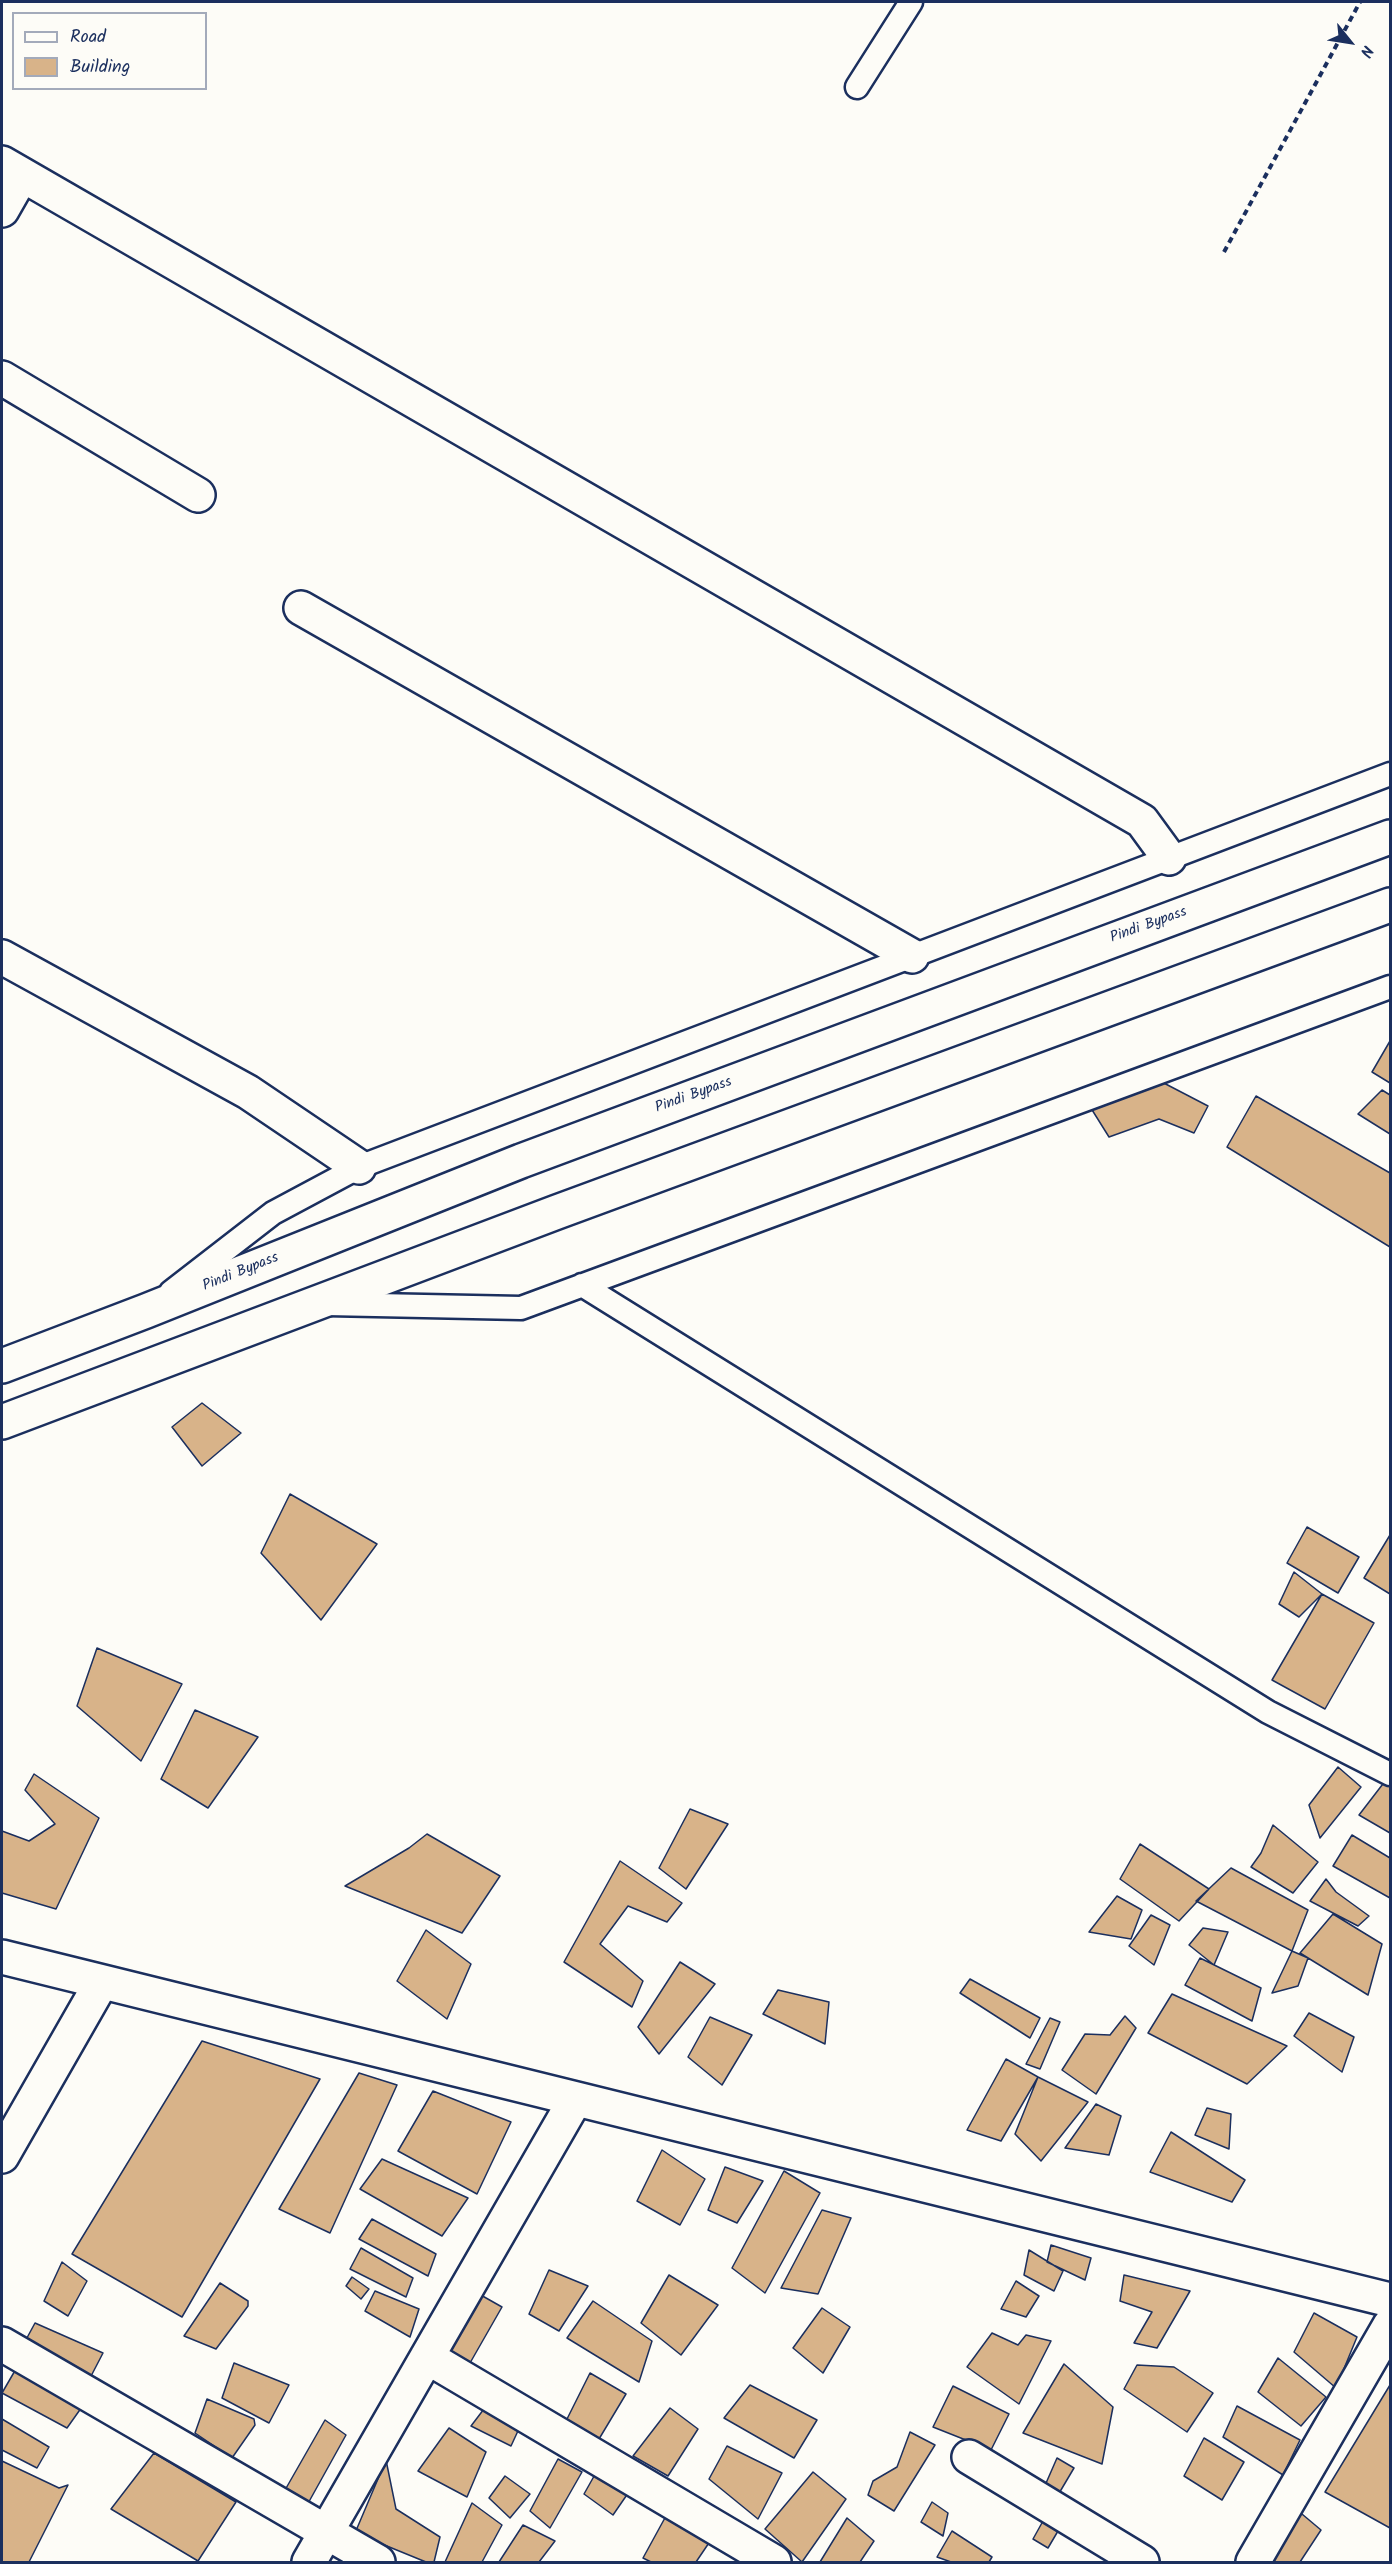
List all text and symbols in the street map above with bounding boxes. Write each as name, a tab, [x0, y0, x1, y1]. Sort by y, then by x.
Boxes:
legend	[12, 12, 207, 90]
north arrow	[1320, 12, 1380, 72]
text: Road	[70, 23, 106, 52]
text: N	[1353, 41, 1379, 62]
text: Building	[70, 53, 130, 82]
street label: Pindi Bypass	[1108, 904, 1190, 948]
street label: Pindi Bypass	[653, 1074, 735, 1118]
street label: Pindi Bypass	[200, 1250, 282, 1296]

